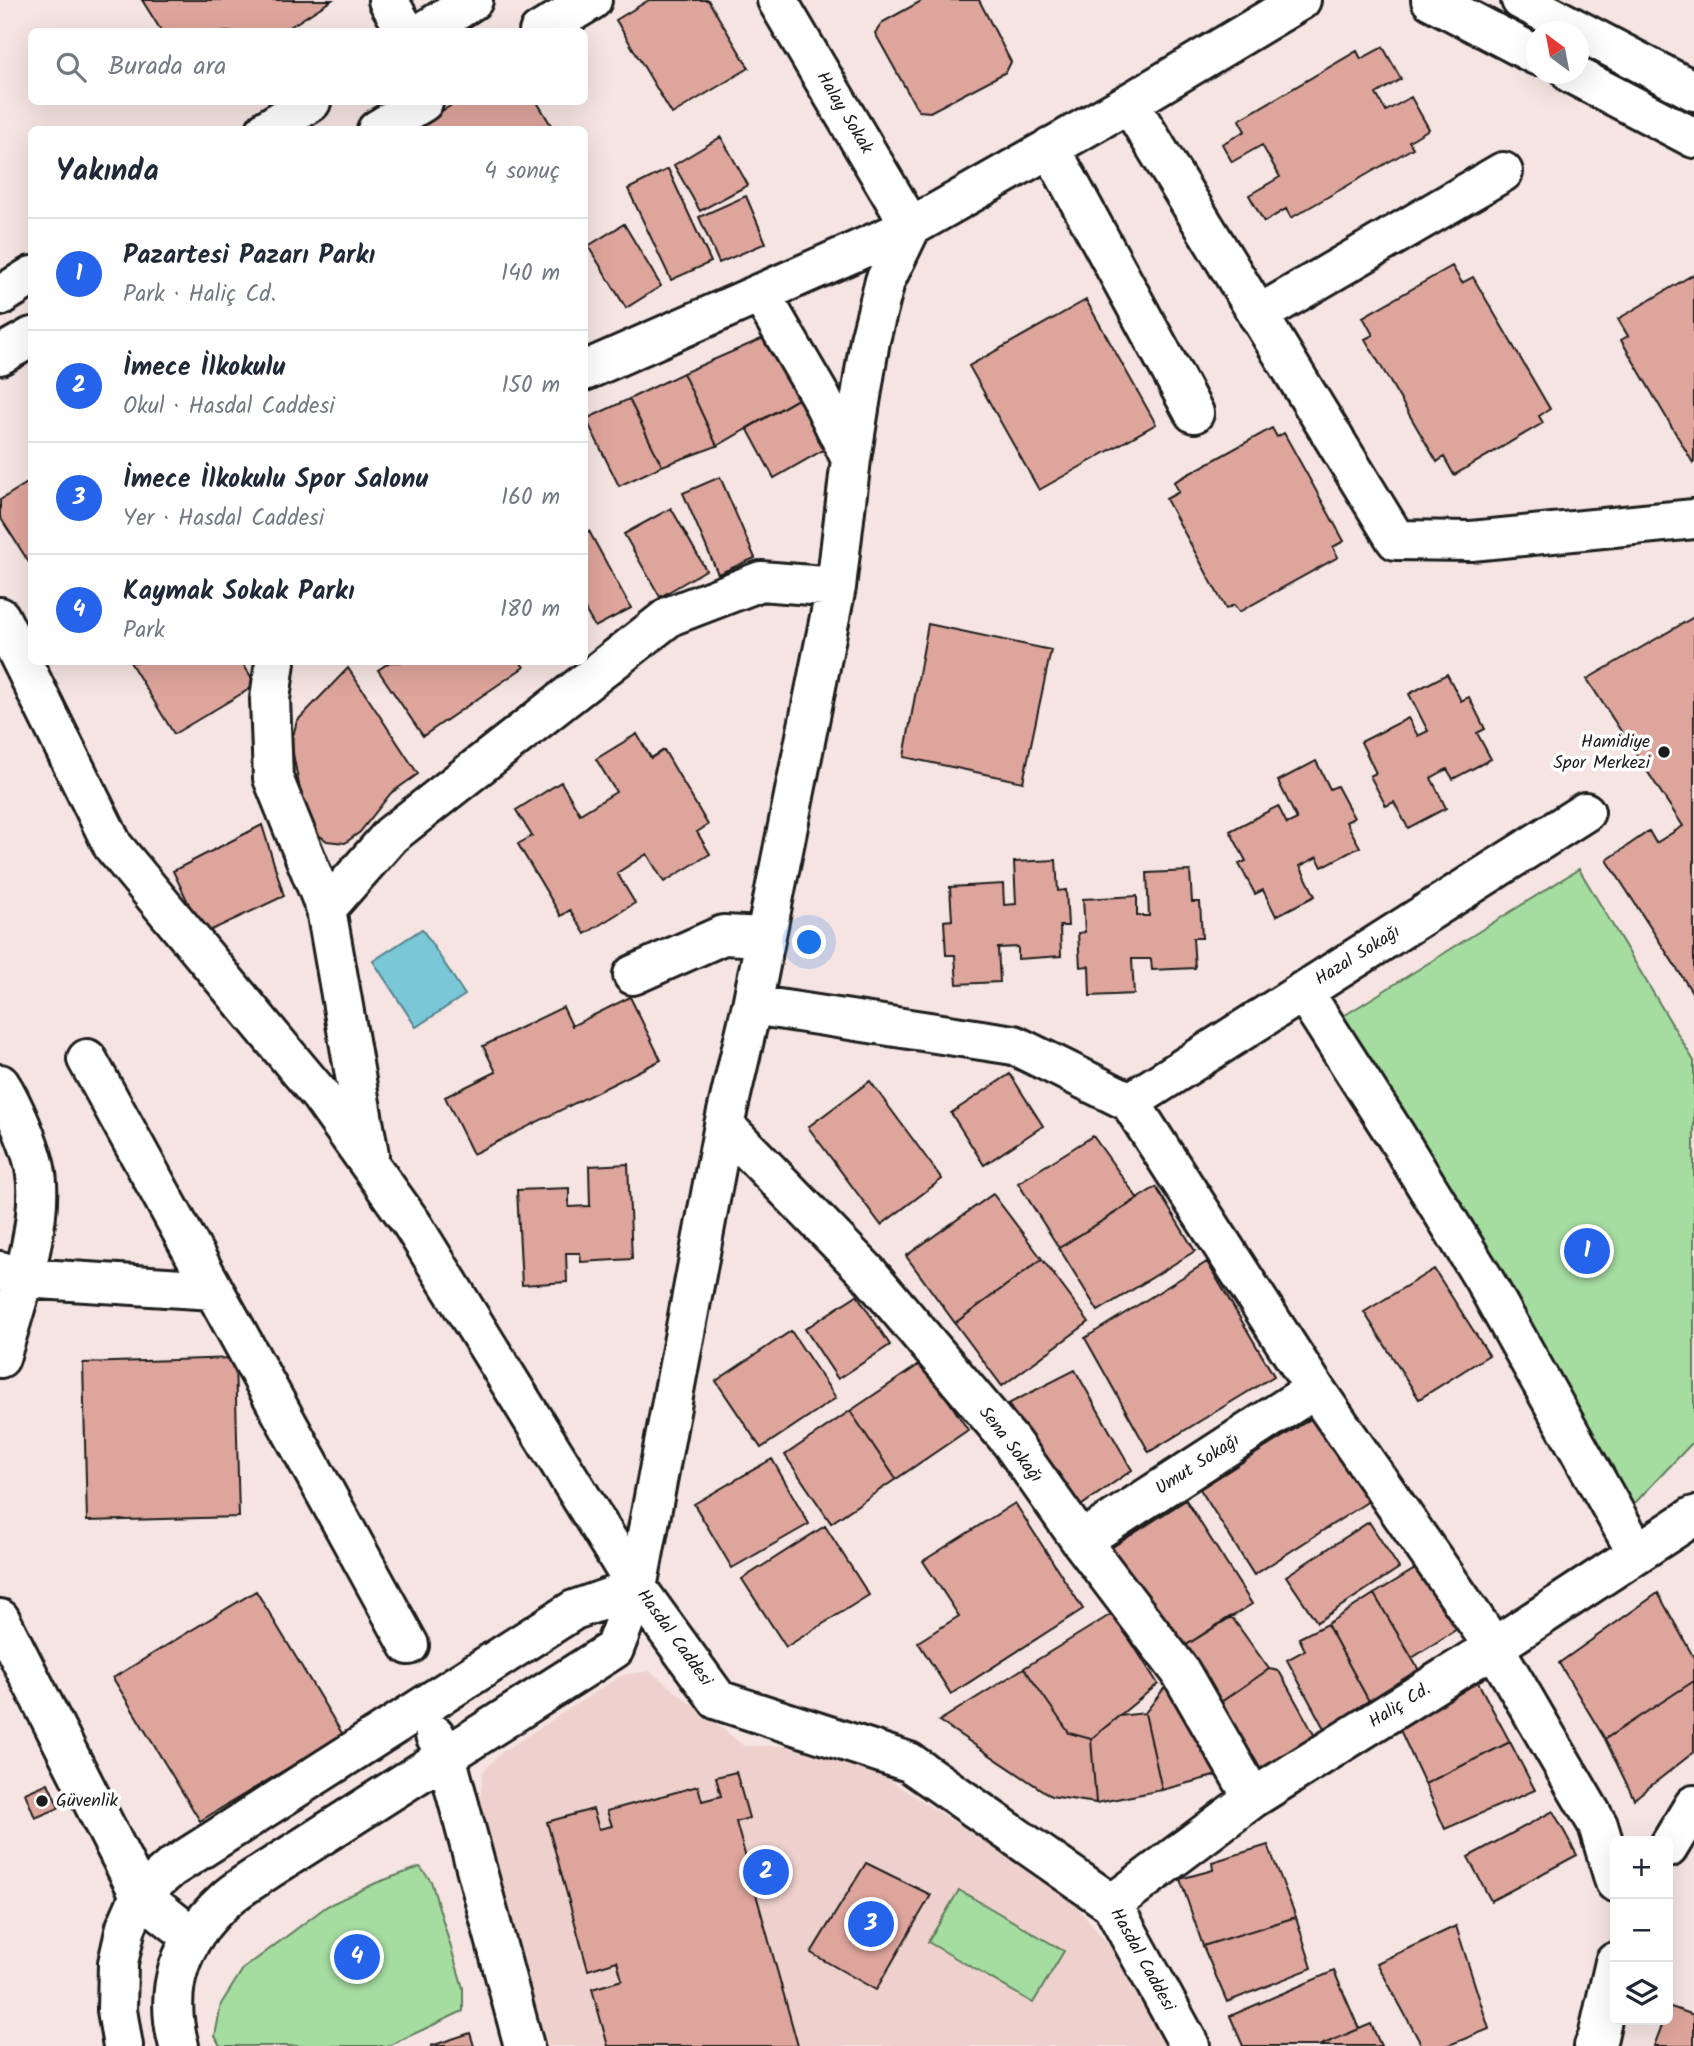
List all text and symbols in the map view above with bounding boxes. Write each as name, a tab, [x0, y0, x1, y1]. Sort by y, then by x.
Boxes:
north arrow	[1526, 21, 1589, 84]
search box	[28, 28, 588, 105]
text: Burada ara	[108, 46, 226, 88]
icon: search	[52, 48, 90, 86]
street label: Halay Sokak	[808, 66, 880, 160]
text: Yakında	[56, 148, 159, 196]
text: 4 sonuç	[484, 154, 560, 190]
text: Pazartesi Pazarı Parkı	[123, 235, 375, 277]
text: 1	[76, 256, 82, 292]
text: 140 m	[501, 256, 560, 292]
text: Park · Haliç Cd.	[123, 277, 276, 313]
text: İmece İlkokulu	[123, 347, 285, 389]
text: 2	[72, 368, 86, 404]
text: 150 m	[501, 368, 560, 404]
text: Okul · Hasdal Caddesi	[123, 389, 335, 425]
text: İmece İlkokulu Spor Salonu	[123, 459, 428, 501]
text: 3	[73, 480, 85, 516]
text: 160 m	[501, 480, 560, 516]
text: Yer · Hasdal Caddesi	[123, 501, 324, 537]
text: Kaymak Sokak Parkı	[123, 571, 354, 613]
text: 4	[73, 592, 85, 628]
text: 180 m	[500, 592, 560, 628]
text: Park	[123, 613, 165, 649]
place label: Hamidiye Spor Merkezi	[1554, 728, 1651, 778]
marker: Hamidiye Spor Merkezi	[1656, 744, 1672, 760]
street label: Hazal Sokağı	[1310, 918, 1406, 994]
your location	[792, 925, 826, 959]
pin: 1	[1564, 1225, 1610, 1277]
street label: Sena Sokağı	[971, 1400, 1049, 1490]
street label: Umut Sokağı	[1150, 1427, 1246, 1503]
street label: Hasdal Caddesi	[629, 1583, 720, 1693]
street label: Haliç Cd.	[1363, 1676, 1437, 1736]
place label: Güvenlik	[56, 1787, 119, 1816]
marker: Güvenlik	[34, 1793, 50, 1809]
map controls	[1610, 1836, 1673, 2025]
button: +	[1610, 1836, 1673, 1899]
pin: 2	[743, 1846, 789, 1898]
pin: 3	[848, 1898, 894, 1950]
button: −	[1610, 1899, 1673, 1962]
street label: Hasdal Caddesi	[1102, 1903, 1183, 2018]
pin: 4	[334, 1931, 380, 1983]
button: layers	[1610, 1962, 1673, 2025]

